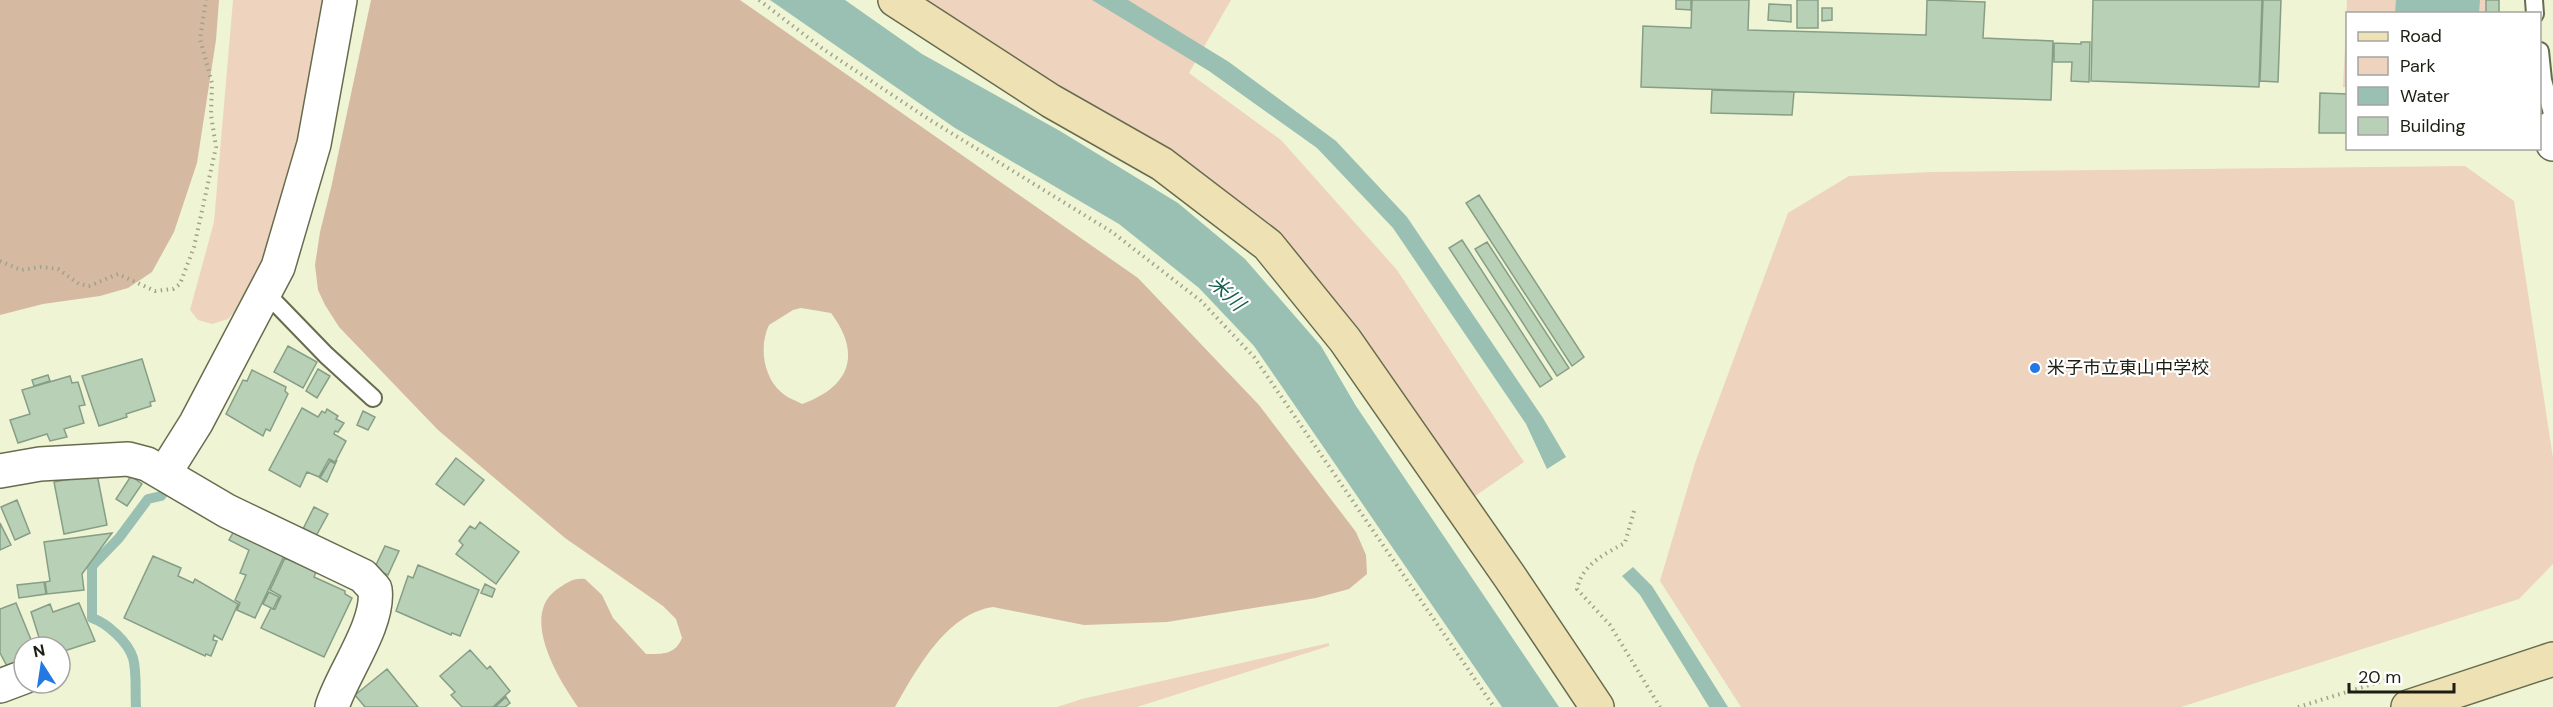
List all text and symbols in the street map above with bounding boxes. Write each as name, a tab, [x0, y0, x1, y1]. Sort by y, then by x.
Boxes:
legend	[2346, 12, 2541, 150]
text: Road	[2400, 24, 2442, 48]
text: Park	[2400, 54, 2436, 78]
text: Water	[2400, 84, 2450, 108]
text: Building	[2400, 114, 2465, 138]
water label: 米川	[1204, 270, 1252, 318]
place label: 米子市立東山中学校	[2047, 356, 2209, 380]
marker: 米子市立東山中学校	[2028, 361, 2042, 375]
north arrow	[12, 635, 72, 695]
text: N	[31, 639, 47, 662]
scale bar	[2349, 656, 2454, 694]
text: 20 m	[2358, 665, 2401, 689]

